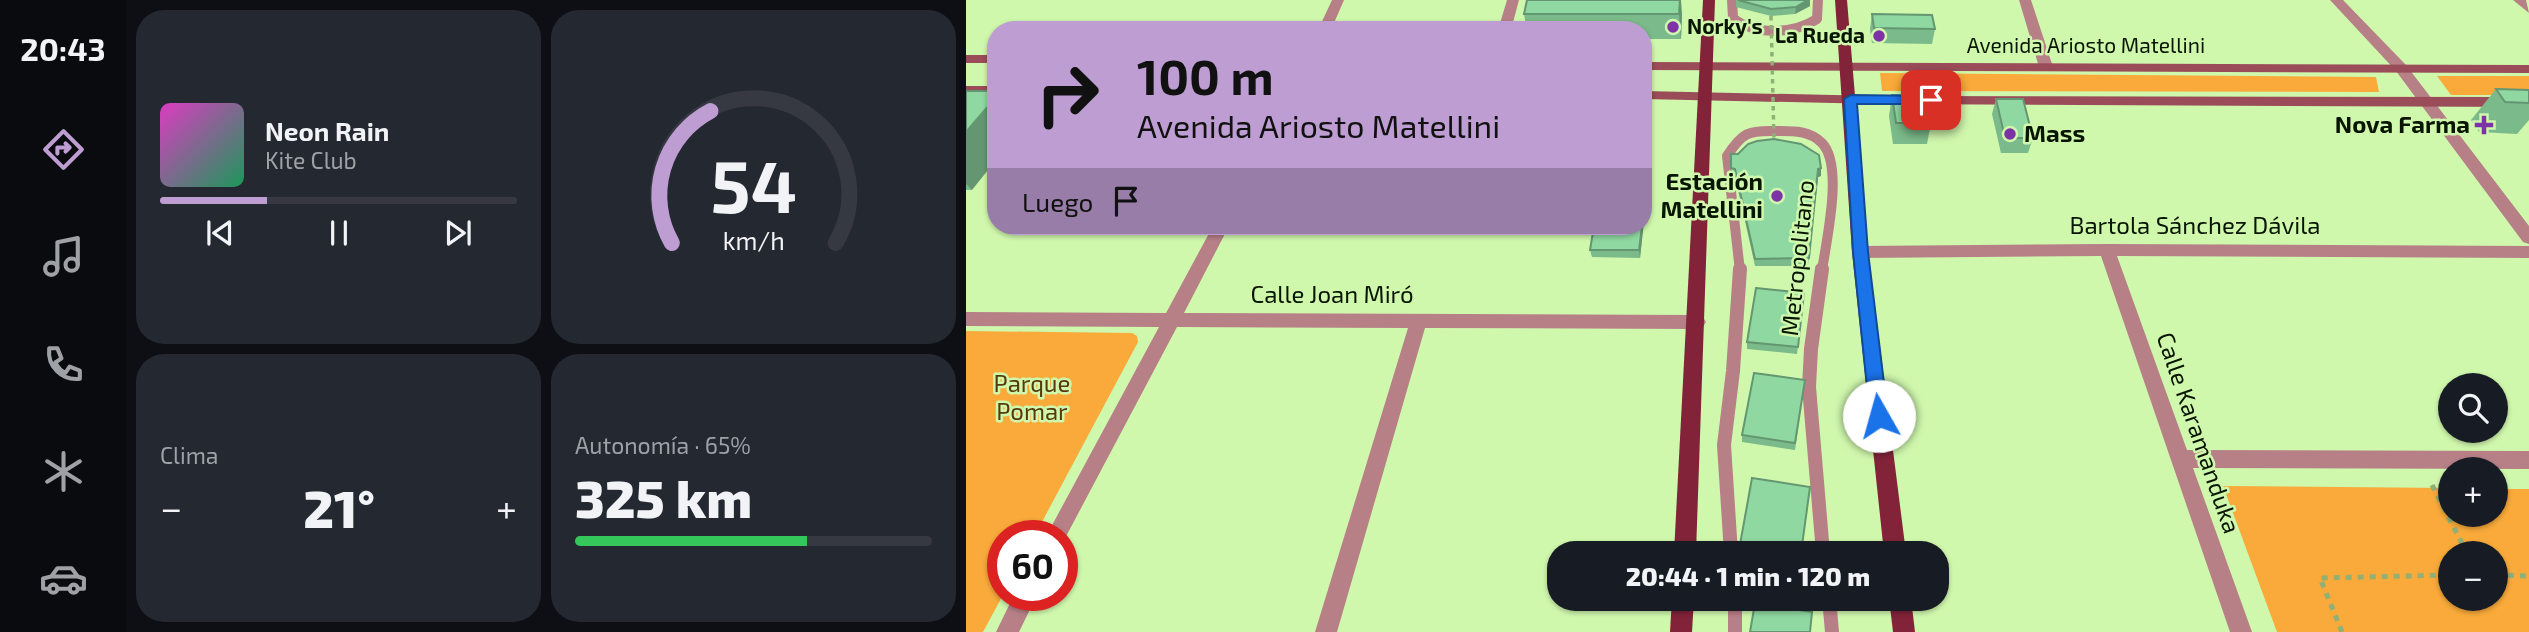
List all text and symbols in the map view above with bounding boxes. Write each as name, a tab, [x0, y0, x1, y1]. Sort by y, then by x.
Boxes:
place label: Norky's	[1687, 13, 1763, 39]
marker: Norky's	[1665, 19, 1681, 35]
place label: La Rueda	[1775, 22, 1865, 47]
marker: La Rueda	[1871, 28, 1887, 44]
text: 20:43	[20, 29, 106, 67]
street label: Avenida Ariosto Matellini	[1967, 32, 2205, 57]
text: 100 m	[1137, 46, 1274, 105]
icon: right	[1022, 49, 1113, 140]
pin	[1901, 70, 1961, 130]
icon: arrive	[1912, 81, 1950, 119]
text: Avenida Ariosto Matellini	[1137, 106, 1500, 144]
place label: Nova Farma	[2335, 109, 2470, 138]
text: Neon Rain	[265, 115, 389, 146]
marker: Nova Farma	[2476, 117, 2492, 133]
place label: Mass	[2024, 118, 2085, 147]
icon: directions	[39, 125, 88, 174]
marker: Mass	[2002, 126, 2018, 142]
text: 54	[710, 141, 797, 229]
text: Kite Club	[265, 146, 357, 174]
place label: Estación Matellini	[1661, 166, 1763, 223]
street label: Metropolitano	[1774, 178, 1819, 337]
icon: arrive	[1107, 182, 1145, 220]
text: Luego	[1022, 186, 1093, 217]
marker: Estación Matellini	[1769, 188, 1785, 204]
street label: Bartola Sánchez Dávila	[2070, 210, 2320, 239]
icon: previous	[201, 214, 239, 252]
icon: pause	[320, 214, 358, 252]
icon: next	[439, 214, 477, 252]
text: km/h	[722, 225, 785, 255]
icon: music	[39, 232, 88, 281]
street label: Calle Joan Miró	[1250, 279, 1414, 308]
street label: Calle Karamanduka	[2151, 328, 2247, 537]
icon: phone	[39, 340, 88, 389]
park label: Parque Pomar	[994, 368, 1070, 425]
map controls	[2438, 373, 2508, 611]
button: search	[2438, 373, 2508, 443]
position arrow	[1842, 379, 1916, 453]
text: Autonomía · 65%	[575, 431, 751, 459]
text: Clima	[160, 441, 218, 469]
icon: climate	[39, 447, 88, 496]
button: +	[2438, 457, 2508, 527]
text: 325 km	[575, 466, 752, 528]
text: 21°	[303, 476, 375, 538]
text: −	[160, 484, 182, 530]
text: +	[496, 484, 517, 530]
speed limit sign: 60	[987, 520, 1078, 611]
button: −	[2438, 541, 2508, 611]
icon: car	[39, 554, 88, 603]
text: 20:44 · 1 min · 120 m	[1626, 560, 1870, 591]

